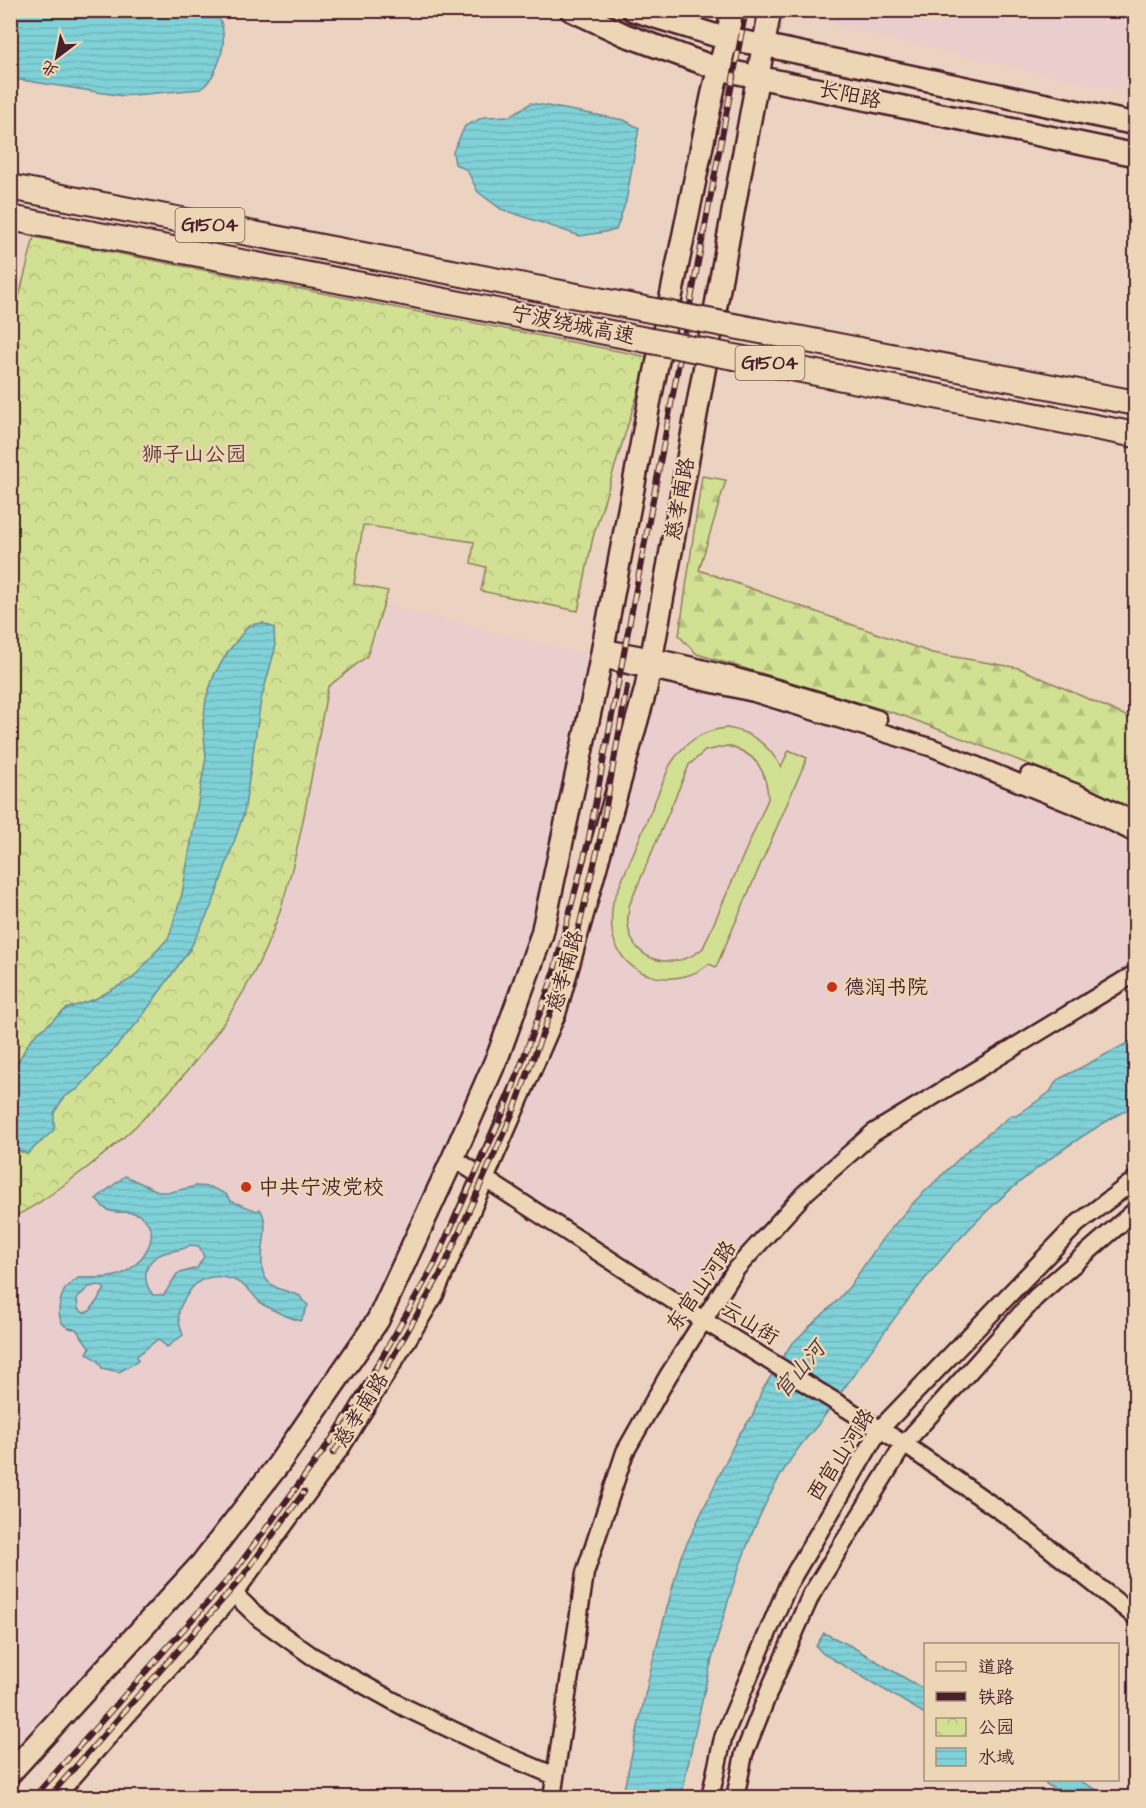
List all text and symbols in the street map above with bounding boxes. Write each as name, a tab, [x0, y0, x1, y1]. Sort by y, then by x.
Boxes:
north arrow	[27, 27, 87, 87]
text: 北	[37, 55, 62, 82]
street label: 长阳路	[816, 74, 884, 116]
road number: G1504	[176, 208, 244, 242]
street label: 宁波绕城高速	[508, 299, 638, 351]
road number: G1504	[736, 346, 804, 380]
park label: 狮子山公园	[142, 440, 247, 469]
street label: 慈孝南路	[658, 455, 702, 543]
street label: 慈孝南路	[539, 927, 591, 1015]
place label: 德润书院	[844, 973, 928, 1002]
marker: 德润书院	[825, 980, 839, 994]
place label: 中共宁波党校	[258, 1173, 384, 1202]
marker: 中共宁波党校	[239, 1180, 253, 1194]
street label: 东官山河路	[659, 1235, 743, 1337]
street label: 云山街	[716, 1294, 784, 1352]
water label: 官山河	[767, 1332, 835, 1405]
street label: 慈孝南路	[326, 1367, 396, 1453]
street label: 西官山河路	[800, 1403, 882, 1507]
legend	[924, 1643, 1119, 1781]
text: 道路	[978, 1655, 1014, 1680]
text: 铁路	[978, 1685, 1014, 1710]
text: 公园	[978, 1715, 1014, 1740]
text: 水域	[978, 1745, 1014, 1770]

